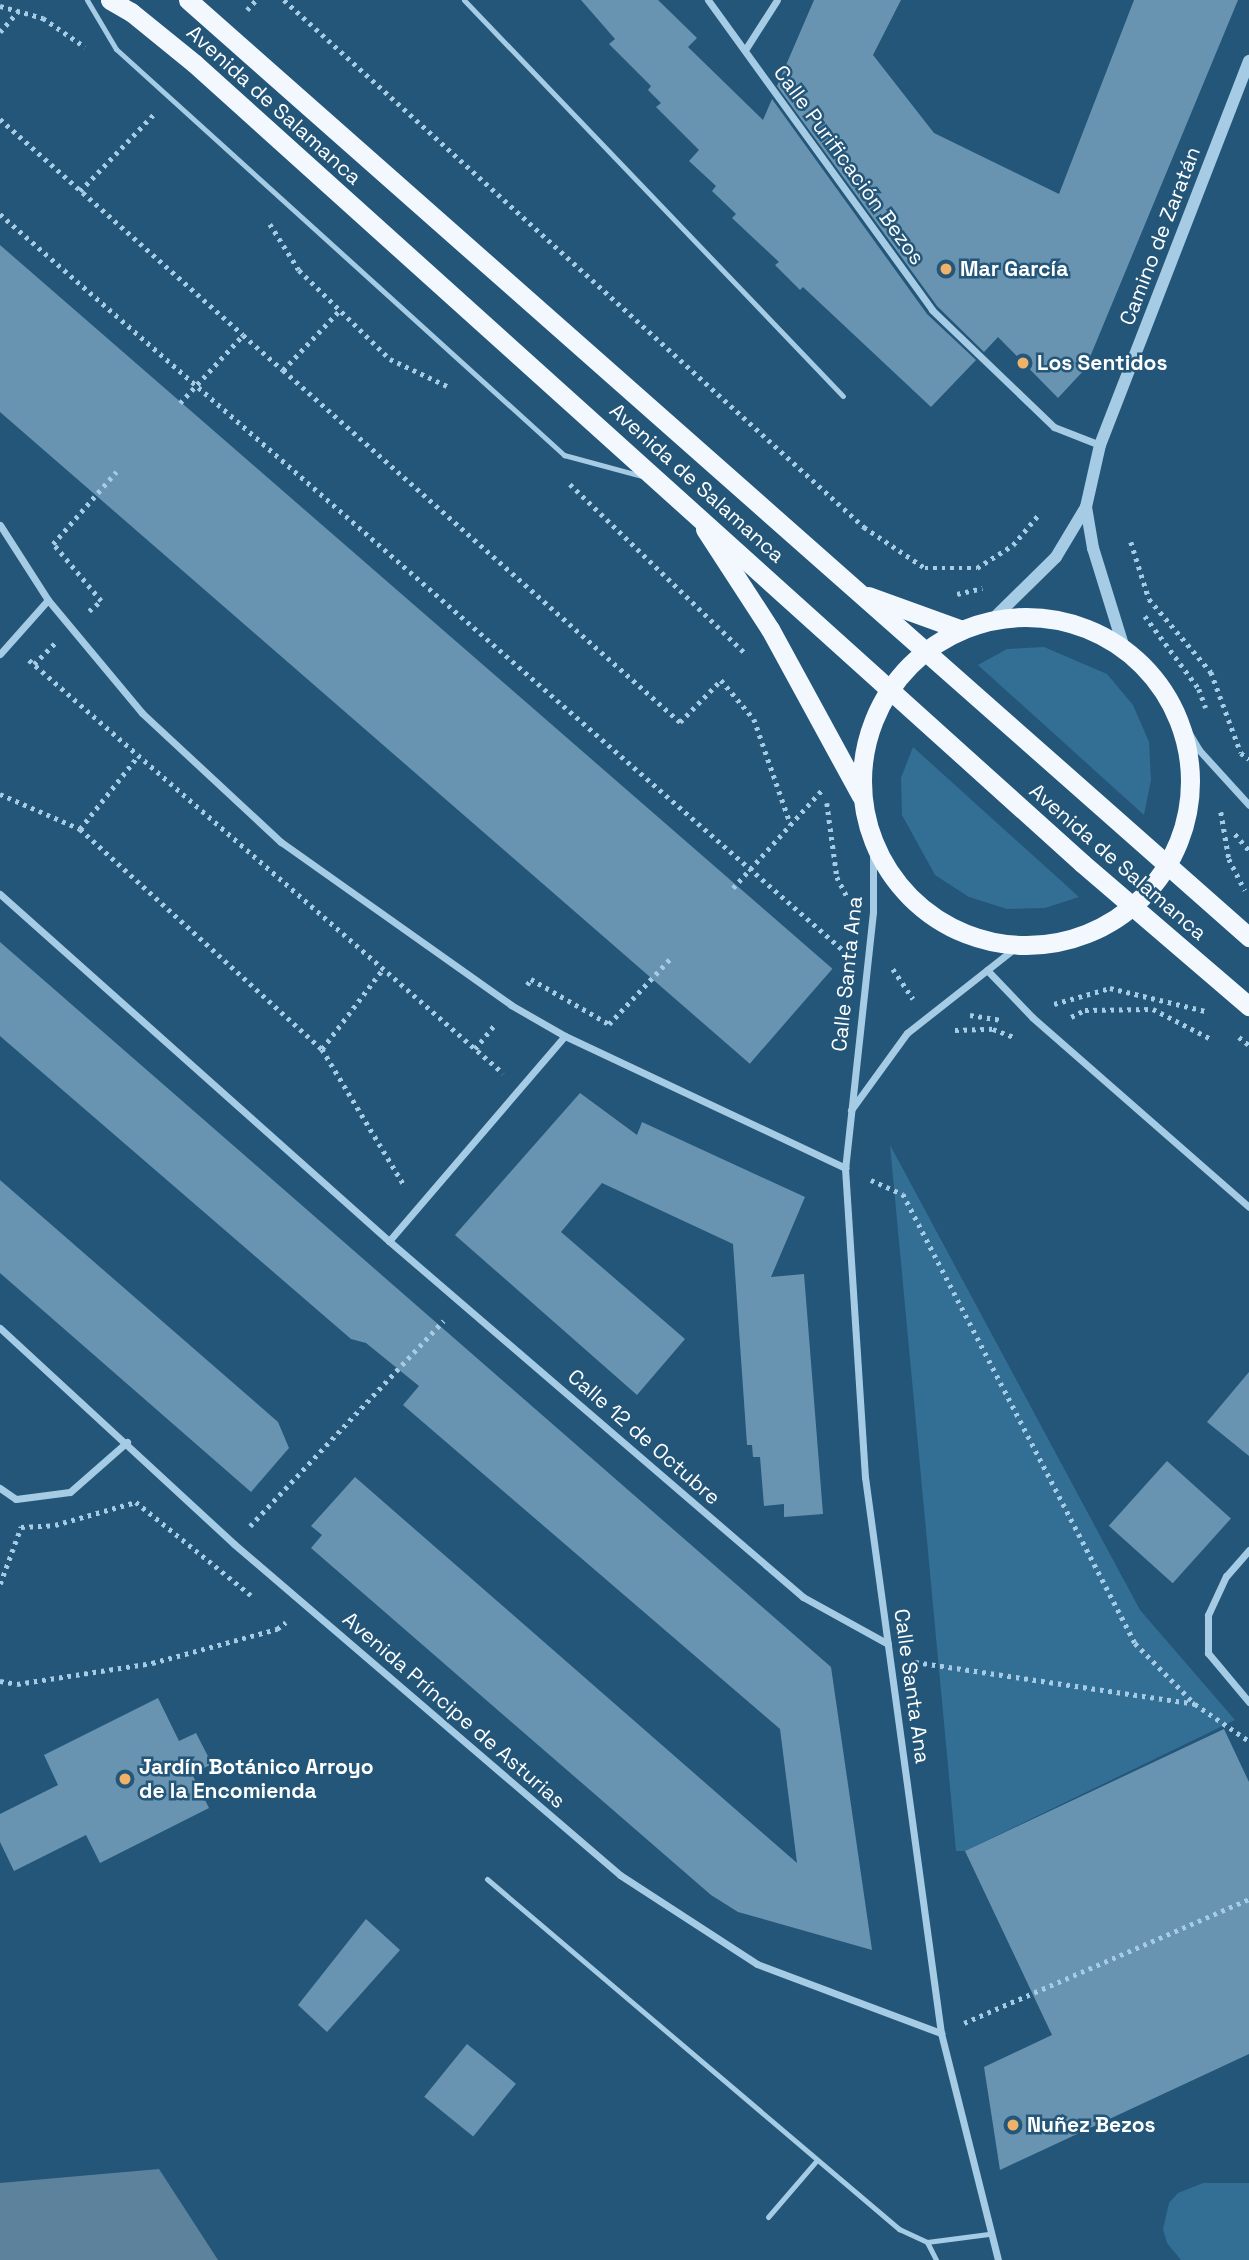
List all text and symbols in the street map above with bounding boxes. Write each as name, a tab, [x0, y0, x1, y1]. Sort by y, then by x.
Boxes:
street label: Avenida de Salamanca	[181, 20, 367, 190]
street label: Calle Purificación Bezos	[768, 61, 930, 269]
street label: Camino de Zaratán	[1114, 143, 1206, 329]
place label: Mar García	[960, 256, 1068, 282]
marker: Mar García	[938, 261, 954, 277]
place label: Los Sentidos	[1037, 350, 1167, 376]
marker: Los Sentidos	[1015, 355, 1031, 371]
street label: Avenida de Salamanca	[604, 398, 790, 568]
street label: Avenida de Salamanca	[1024, 778, 1212, 946]
street label: Calle Santa Ana	[826, 895, 868, 1053]
street label: Calle 12 de Octubre	[563, 1364, 725, 1510]
street label: Avenida Príncipe de Asturias	[337, 1606, 571, 1814]
street label: Calle Santa Ana	[889, 1607, 935, 1765]
place label: Jardín Botánico Arroyo de la Encomienda	[139, 1754, 374, 1804]
marker: Jardín Botánico Arroyo de la Encomienda	[117, 1771, 133, 1787]
place label: Nuñez Bezos	[1027, 2112, 1156, 2138]
marker: Nuñez Bezos	[1005, 2117, 1021, 2133]

